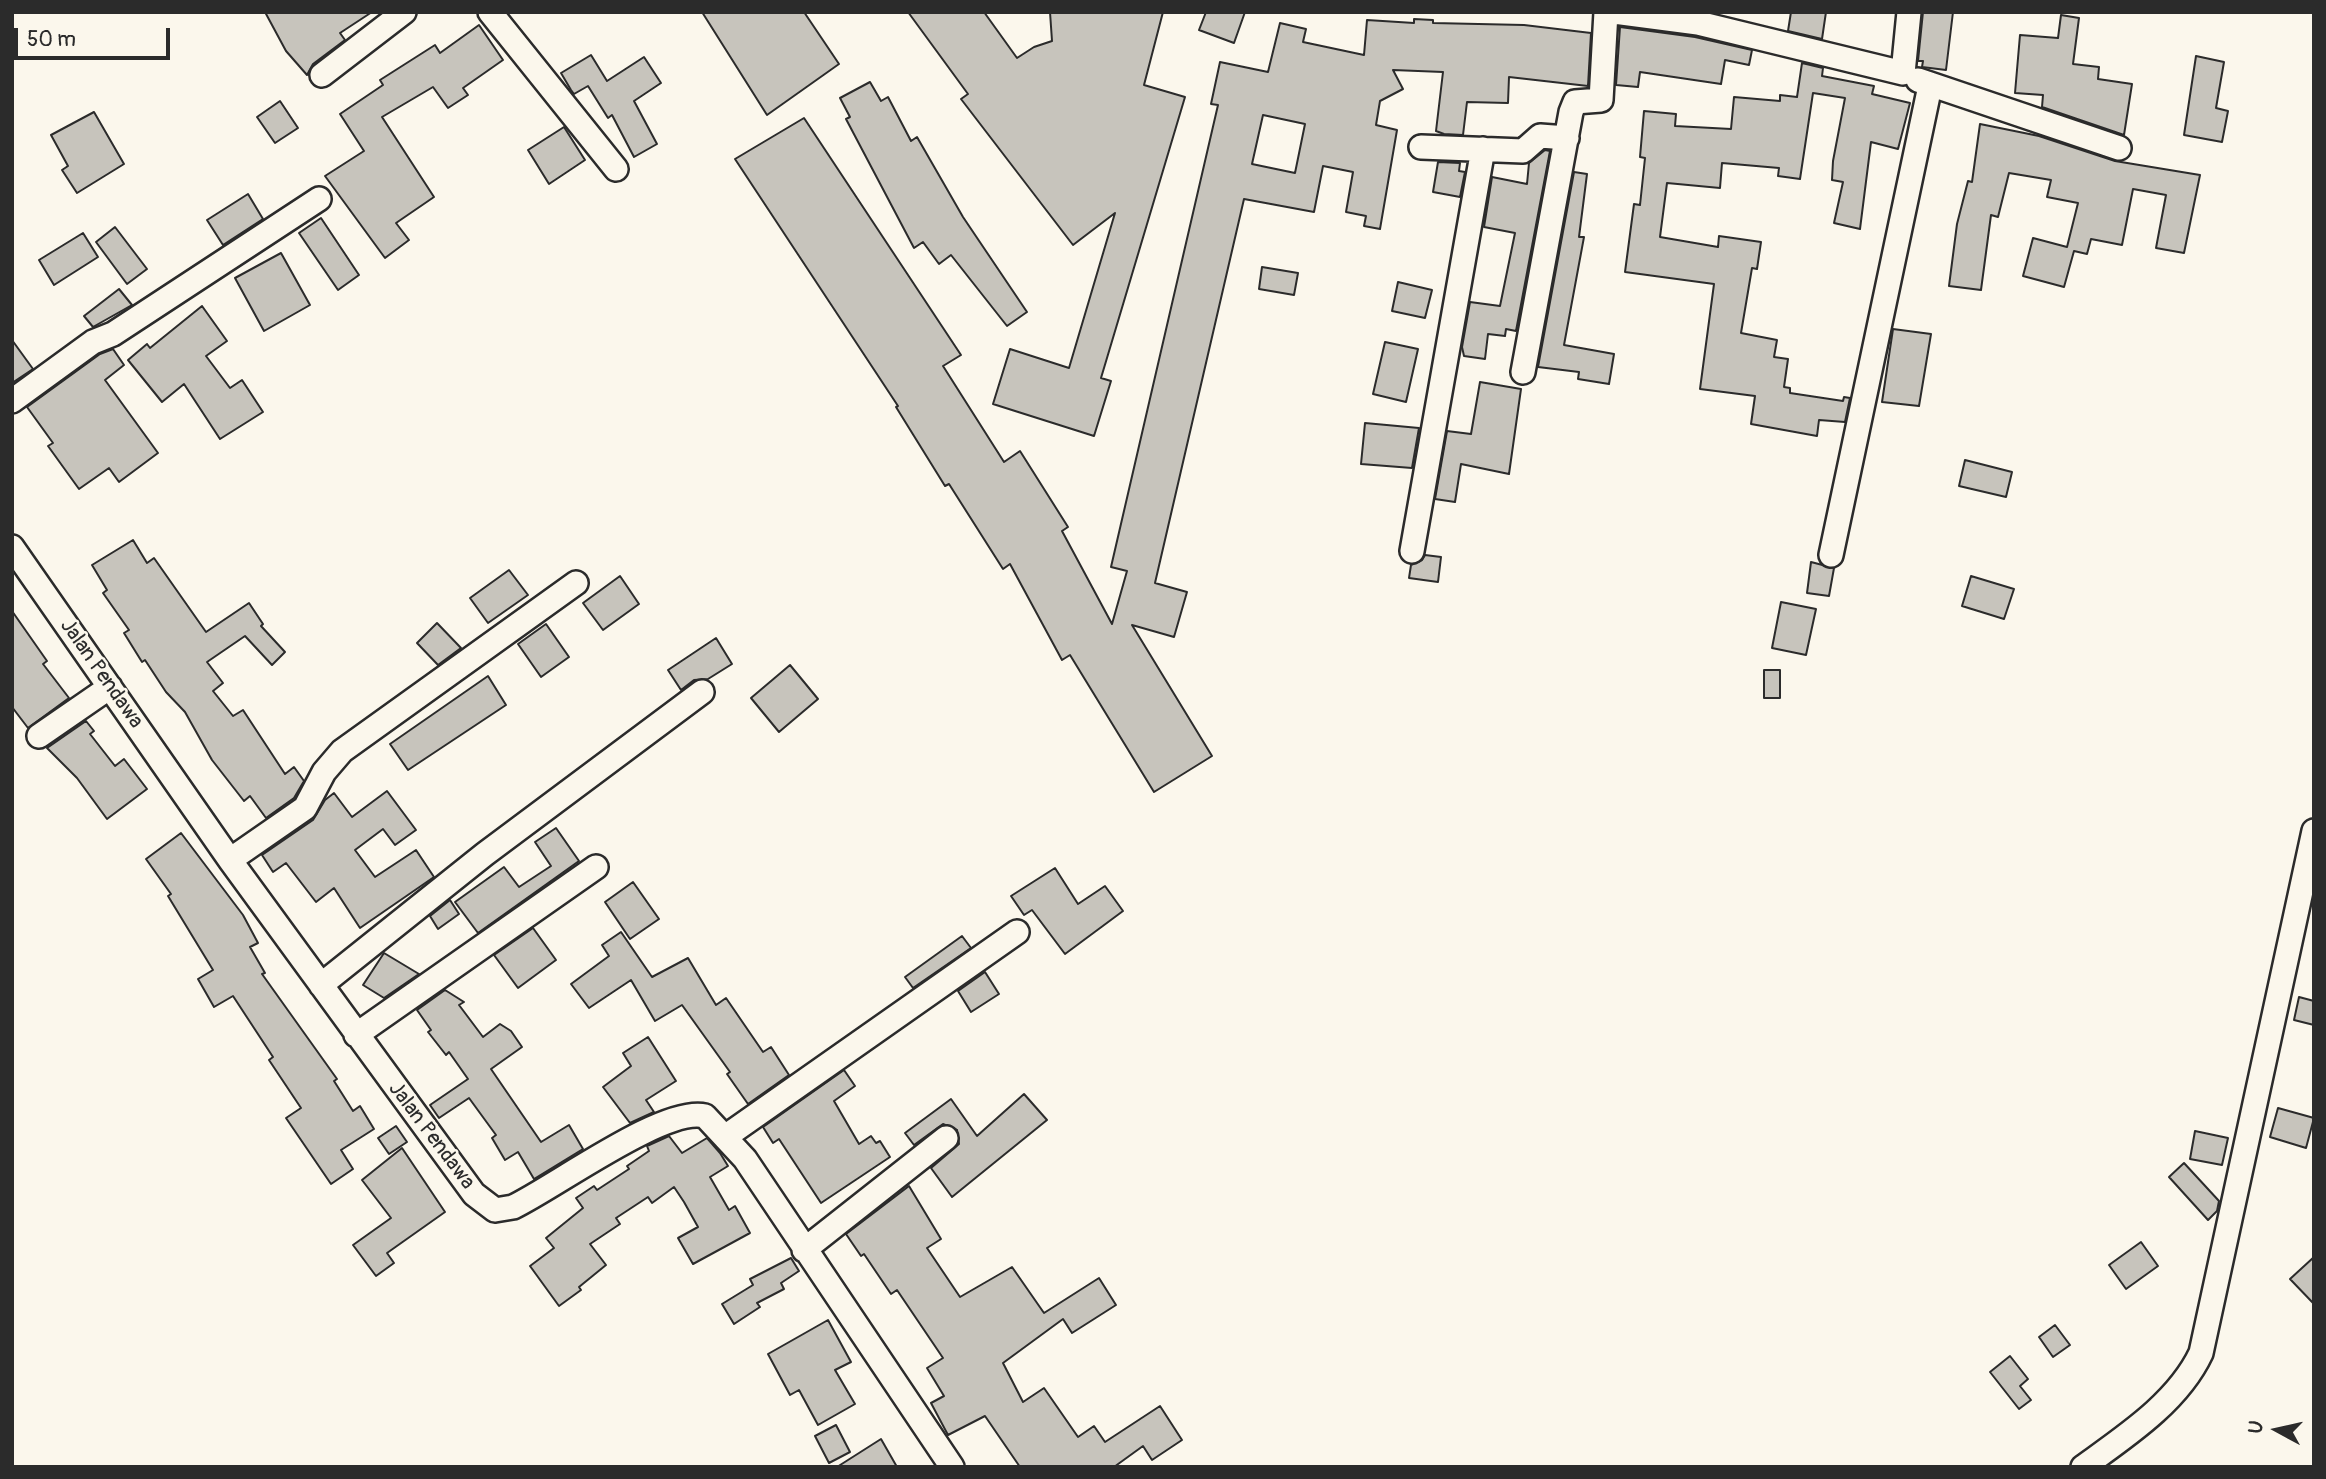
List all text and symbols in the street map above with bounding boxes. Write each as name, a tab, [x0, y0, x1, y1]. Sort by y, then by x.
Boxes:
scale bar	[18, 14, 173, 58]
text: 50 m	[27, 26, 76, 53]
street label: Jalan Pendawa	[54, 614, 148, 734]
street label: Jalan Pendawa	[382, 1077, 480, 1195]
north arrow	[2242, 1395, 2312, 1465]
text: U	[2243, 1419, 2269, 1435]

